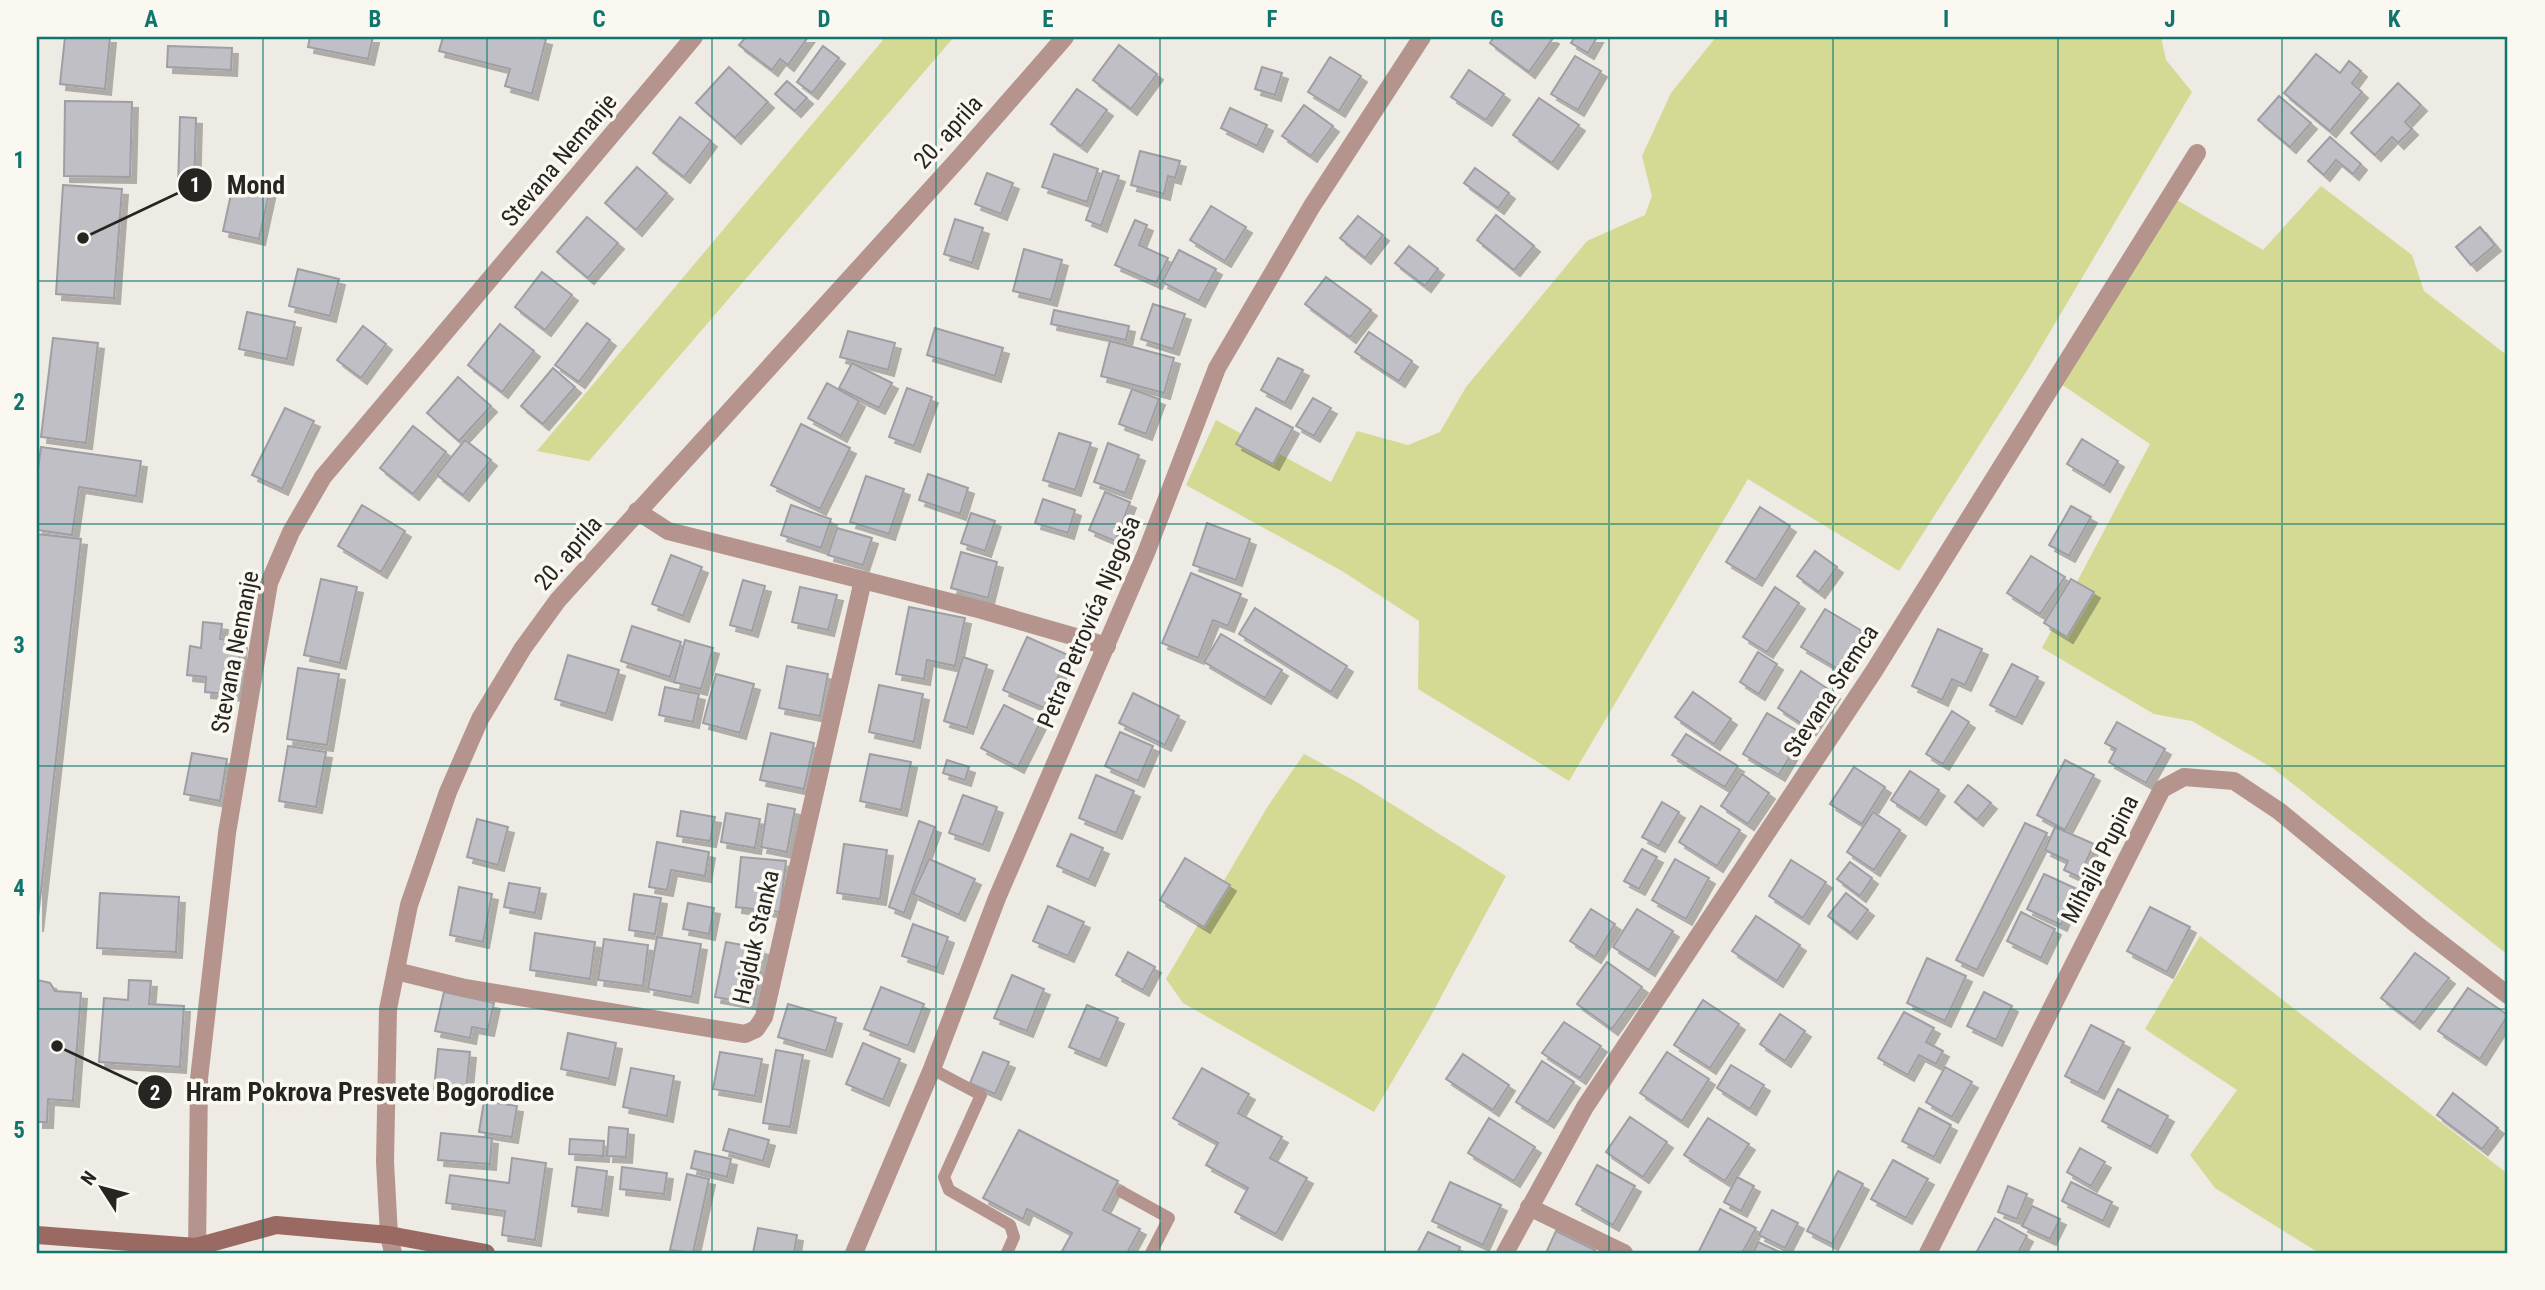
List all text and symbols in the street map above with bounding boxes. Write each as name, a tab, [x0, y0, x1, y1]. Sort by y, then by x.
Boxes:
text: A	[144, 6, 158, 33]
text: B	[369, 6, 381, 33]
text: C	[592, 6, 606, 33]
text: D	[818, 6, 831, 33]
text: E	[1042, 6, 1054, 33]
text: F	[1267, 6, 1278, 33]
text: G	[1490, 6, 1504, 33]
text: H	[1714, 6, 1728, 33]
text: I	[1943, 6, 1949, 33]
text: J	[2164, 6, 2176, 33]
text: K	[2388, 6, 2401, 33]
street label: Stevana Nemanje	[495, 88, 623, 232]
street label: 20. aprila	[908, 90, 988, 174]
text: 1	[13, 147, 25, 174]
callout: Mond	[177, 161, 299, 208]
text: Mond	[227, 170, 285, 200]
text: 1	[190, 173, 200, 197]
text: 2	[13, 389, 25, 416]
street label: 20. aprila	[528, 510, 608, 596]
street label: Petra Petrovića Njegoša	[1032, 512, 1146, 732]
street label: Stevana Nemanje	[206, 568, 264, 736]
street label: Stevana Sremca	[1778, 620, 1884, 762]
text: 3	[13, 632, 25, 659]
street label: Mihajla Pupina	[2056, 790, 2144, 928]
street label: Hajduk Stanka	[727, 867, 785, 1007]
text: 4	[13, 875, 25, 902]
callout: Hram Pokrova Presvete Bogorodice	[137, 1069, 569, 1116]
text: Hram Pokrova Presvete Bogorodice	[186, 1077, 554, 1107]
text: 2	[150, 1081, 160, 1105]
text: 5	[13, 1117, 25, 1144]
north arrow	[66, 1154, 136, 1224]
text: N	[76, 1167, 101, 1190]

